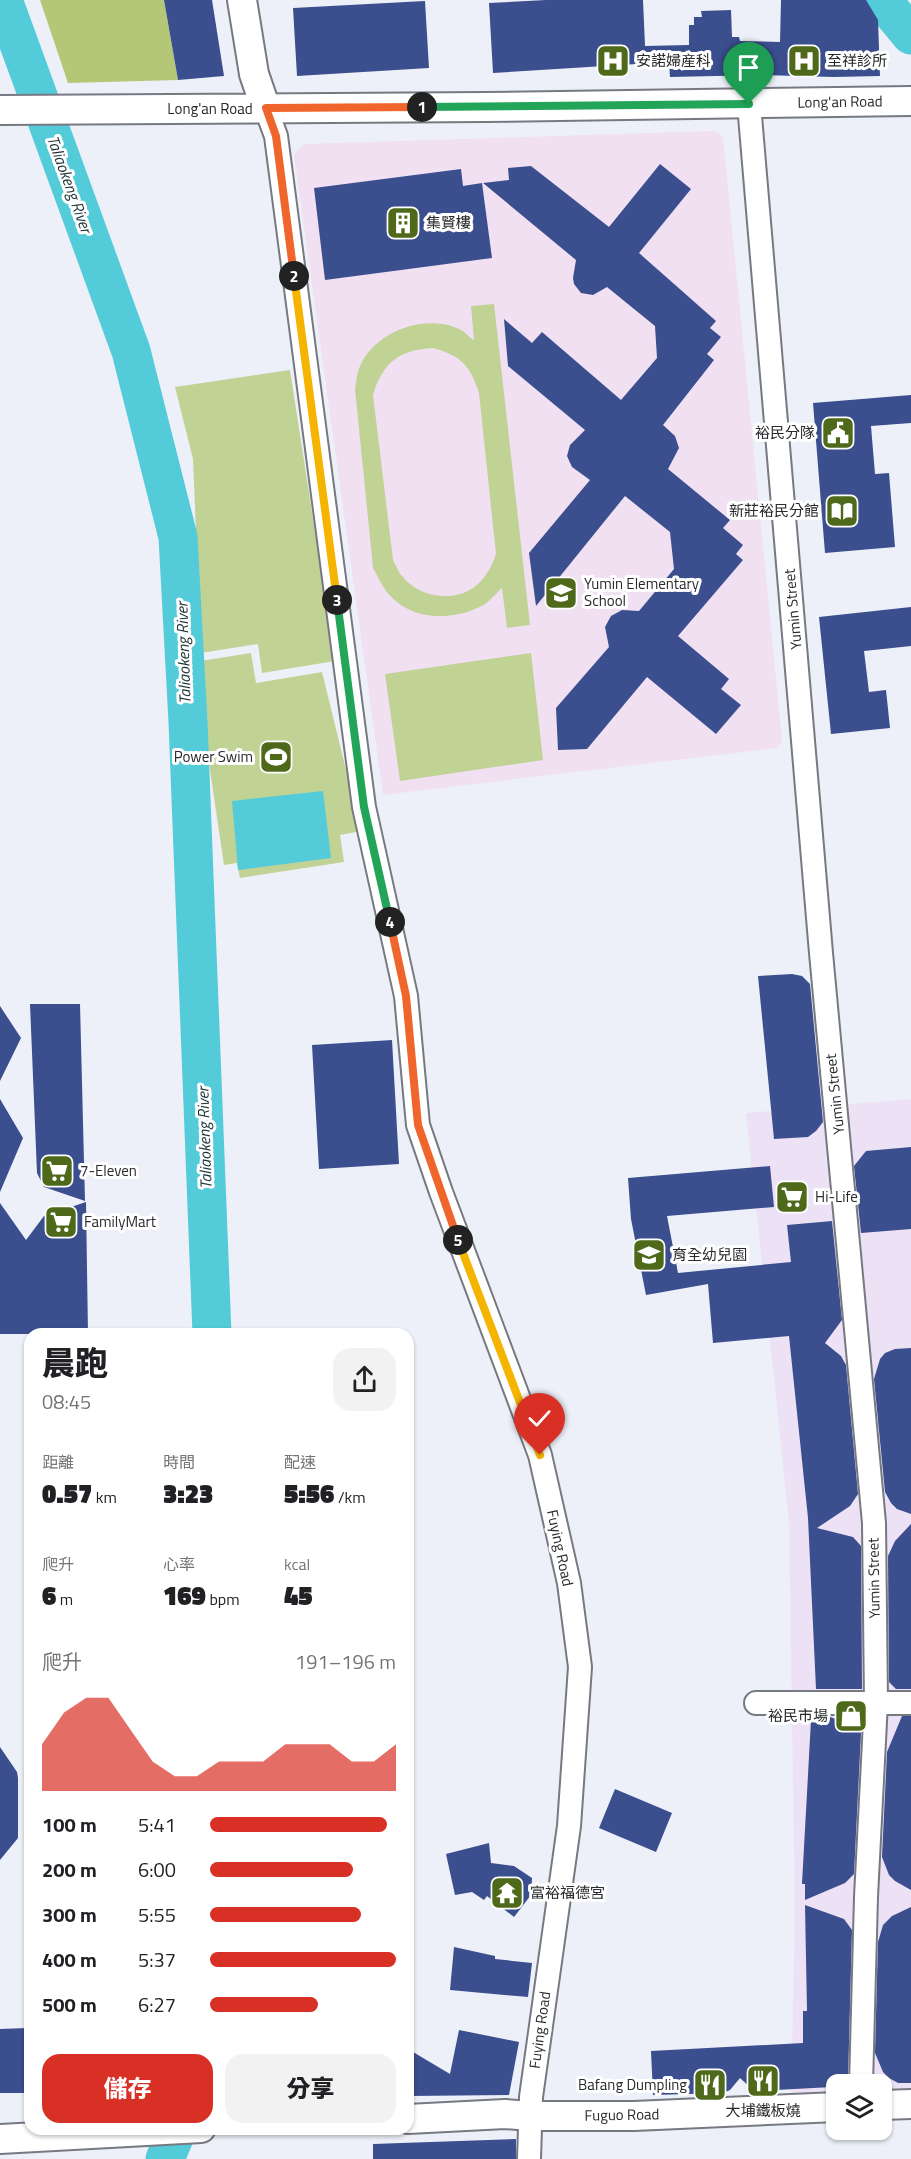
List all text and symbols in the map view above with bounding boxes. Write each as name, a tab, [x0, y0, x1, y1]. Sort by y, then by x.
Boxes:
pin	[723, 42, 774, 104]
hospital icon: 安諾婦産科	[595, 43, 631, 79]
hospital icon: 至祥診所	[786, 43, 822, 79]
place label: 安諾婦産科	[636, 49, 711, 72]
place label: 至祥診所	[827, 49, 887, 72]
icon: arrive	[732, 51, 765, 84]
street label: Long'an Road	[797, 89, 883, 114]
pin: 1	[407, 92, 437, 122]
text: 1	[418, 95, 426, 119]
street label: Long'an Road	[167, 97, 253, 120]
water label: Taliaokeng River	[41, 132, 99, 238]
building icon: 集賢樓	[385, 205, 421, 241]
place label: 集賢樓	[426, 211, 471, 234]
pin: 2	[279, 261, 309, 291]
text: 2	[290, 264, 298, 288]
public building icon: 裕民分隊	[820, 415, 856, 451]
place label: 裕民分隊	[755, 421, 815, 444]
library icon: 新莊裕民分館	[824, 493, 860, 529]
place label: 新莊裕民分館	[729, 499, 819, 522]
street label: Yumin Street	[777, 567, 807, 650]
place label: Yumin Elementary School	[584, 572, 699, 612]
school or university icon: Yumin Elementary School	[543, 575, 579, 611]
pin: 3	[322, 585, 352, 615]
text: 3	[333, 588, 341, 612]
water label: Taliaokeng River	[169, 600, 197, 704]
sports icon: Power Swim	[258, 739, 294, 775]
place label: Power Swim	[174, 745, 253, 768]
pin: 4	[375, 907, 405, 937]
text: 4	[386, 910, 394, 934]
street label: Yumin Street	[819, 1052, 850, 1136]
water label: Taliaokeng River	[190, 1085, 218, 1189]
supermarket icon: 7-Eleven	[39, 1153, 75, 1189]
place label: 7-Eleven	[80, 1159, 137, 1182]
supermarket icon: Hi-Life	[774, 1179, 810, 1215]
place label: Hi-Life	[815, 1185, 858, 1208]
supermarket icon: FamilyMart	[43, 1204, 79, 1240]
place label: FamilyMart	[84, 1210, 157, 1233]
pin: 5	[443, 1225, 473, 1255]
text: 5	[454, 1228, 462, 1252]
school or university icon: 育全幼兒園	[631, 1237, 667, 1273]
place label: 育全幼兒園	[672, 1243, 747, 1266]
text: 晨跑	[42, 1338, 108, 1388]
button: share	[333, 1348, 396, 1411]
text: 08:45	[42, 1386, 91, 1417]
pin	[514, 1393, 565, 1455]
icon: check	[523, 1402, 556, 1435]
text: 距離	[42, 1450, 74, 1474]
text: 時間	[163, 1450, 195, 1474]
text: 配速	[284, 1450, 316, 1474]
text: 0.57	[42, 1474, 92, 1513]
text: 3:23	[163, 1474, 213, 1513]
text: 5:56	[284, 1474, 334, 1513]
text: km	[92, 1485, 117, 1509]
text: /km	[334, 1485, 366, 1509]
street label: Fuying Road	[541, 1508, 580, 1588]
street label: Yumin Street	[861, 1537, 886, 1619]
text: 爬升	[42, 1552, 74, 1576]
text: 心率	[163, 1552, 195, 1576]
text: kcal	[284, 1552, 310, 1576]
text: 6	[42, 1576, 56, 1615]
text: 169	[163, 1576, 206, 1615]
text: 45	[284, 1576, 313, 1615]
text: m	[56, 1587, 73, 1611]
text: bpm	[206, 1587, 240, 1611]
text: 爬升	[42, 1646, 82, 1677]
text: 191–196 m	[295, 1646, 396, 1677]
shop icon: 裕民市場	[833, 1698, 869, 1734]
place label: 裕民市場	[768, 1704, 828, 1727]
text: 100 m	[42, 1809, 97, 1840]
text: 5:41	[138, 1809, 176, 1840]
text: 200 m	[42, 1854, 97, 1885]
text: 6:00	[138, 1854, 176, 1885]
temple icon: 富裕福德宮	[489, 1875, 525, 1911]
place label: 富裕福德宮	[530, 1881, 605, 1904]
text: 300 m	[42, 1899, 97, 1930]
text: 5:55	[138, 1899, 176, 1930]
text: 400 m	[42, 1944, 97, 1975]
text: 5:37	[138, 1944, 176, 1975]
text: 500 m	[42, 1989, 97, 2020]
text: 6:27	[138, 1989, 176, 2020]
street label: Fuying Road	[523, 1990, 556, 2070]
button: 儲存	[42, 2054, 213, 2123]
button: 分享	[225, 2054, 396, 2123]
restaurant icon: 大埔鐵板燒	[745, 2063, 781, 2099]
restaurant icon: Bafang Dumpling	[692, 2067, 728, 2103]
place label: Bafang Dumpling	[578, 2073, 687, 2096]
map controls	[826, 2074, 892, 2140]
button: layers	[826, 2074, 892, 2140]
place label: 大埔鐵板燒	[725, 2099, 801, 2122]
street label: Fuguo Road	[584, 2102, 660, 2127]

